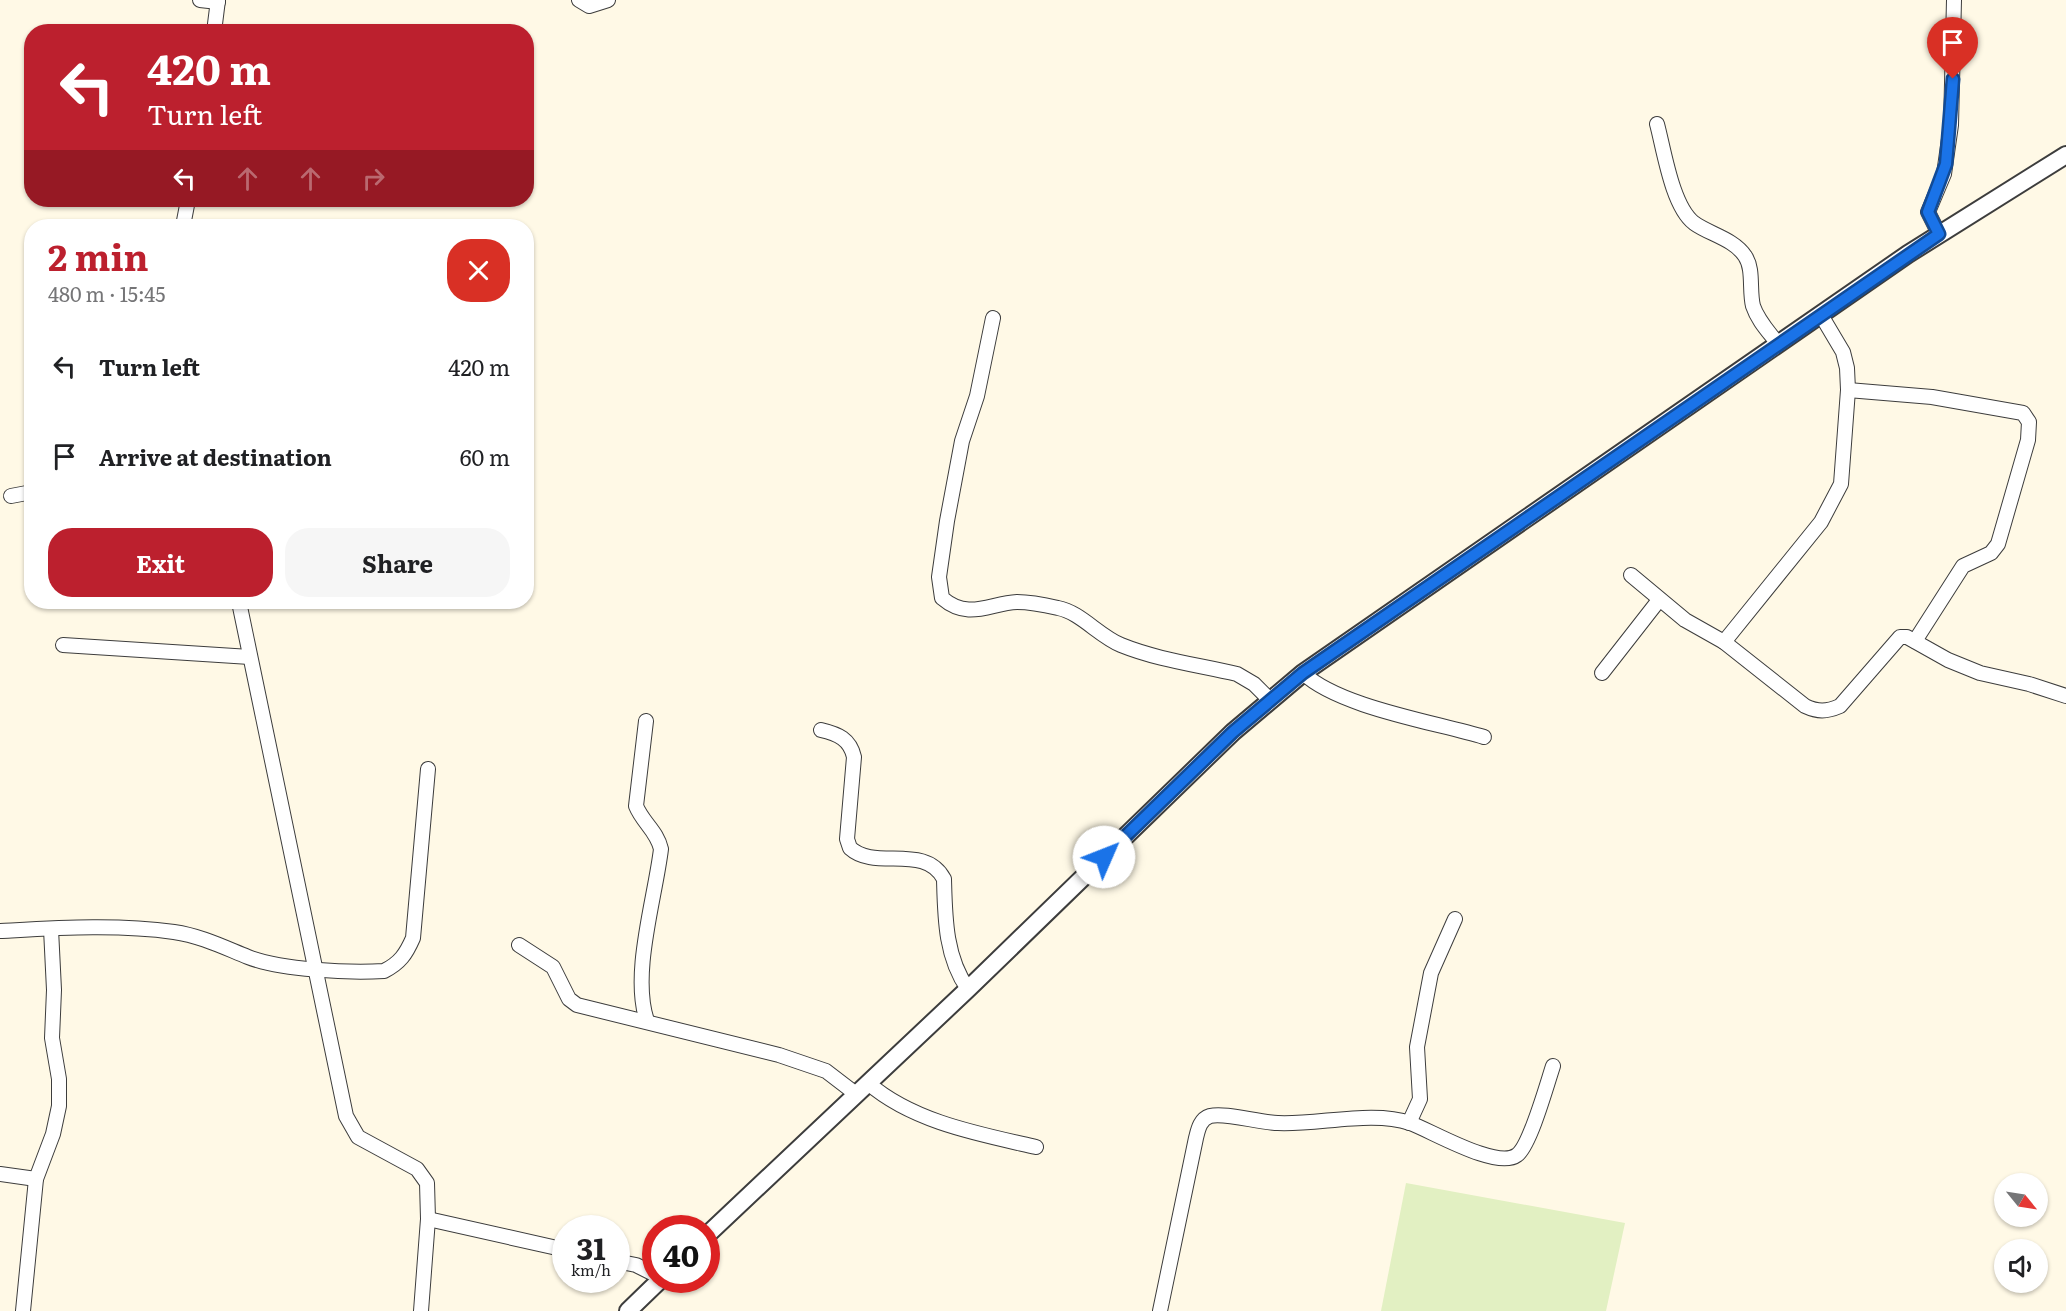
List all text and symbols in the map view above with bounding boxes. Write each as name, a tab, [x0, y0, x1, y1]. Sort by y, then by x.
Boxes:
pin	[1927, 17, 1978, 79]
icon: arrive	[1936, 26, 1969, 59]
text: 420 m	[147, 36, 271, 98]
icon: left	[48, 48, 126, 126]
text: Turn left	[147, 93, 262, 133]
icon: left	[168, 162, 201, 195]
icon: ahead	[231, 162, 264, 195]
icon: ahead	[294, 162, 327, 195]
icon: right	[357, 162, 390, 195]
text: 2 min	[48, 229, 149, 282]
button: close	[447, 239, 510, 302]
text: 480 m · 15:45	[48, 278, 165, 308]
icon: left	[48, 350, 81, 383]
text: Turn left	[99, 350, 200, 383]
text: 420 m	[448, 350, 510, 383]
icon: arrive	[48, 440, 81, 473]
text: Arrive at destination	[99, 440, 332, 473]
text: 60 m	[460, 440, 510, 473]
button: Exit	[48, 528, 273, 597]
button: Share	[285, 528, 510, 597]
position arrow	[1072, 825, 1136, 889]
north arrow	[1994, 1173, 2048, 1227]
map controls	[1994, 1173, 2048, 1293]
speed limit sign: 40	[642, 1215, 720, 1293]
text: 31	[576, 1225, 606, 1269]
button: sound	[1994, 1239, 2048, 1293]
text: km/h	[571, 1258, 611, 1281]

